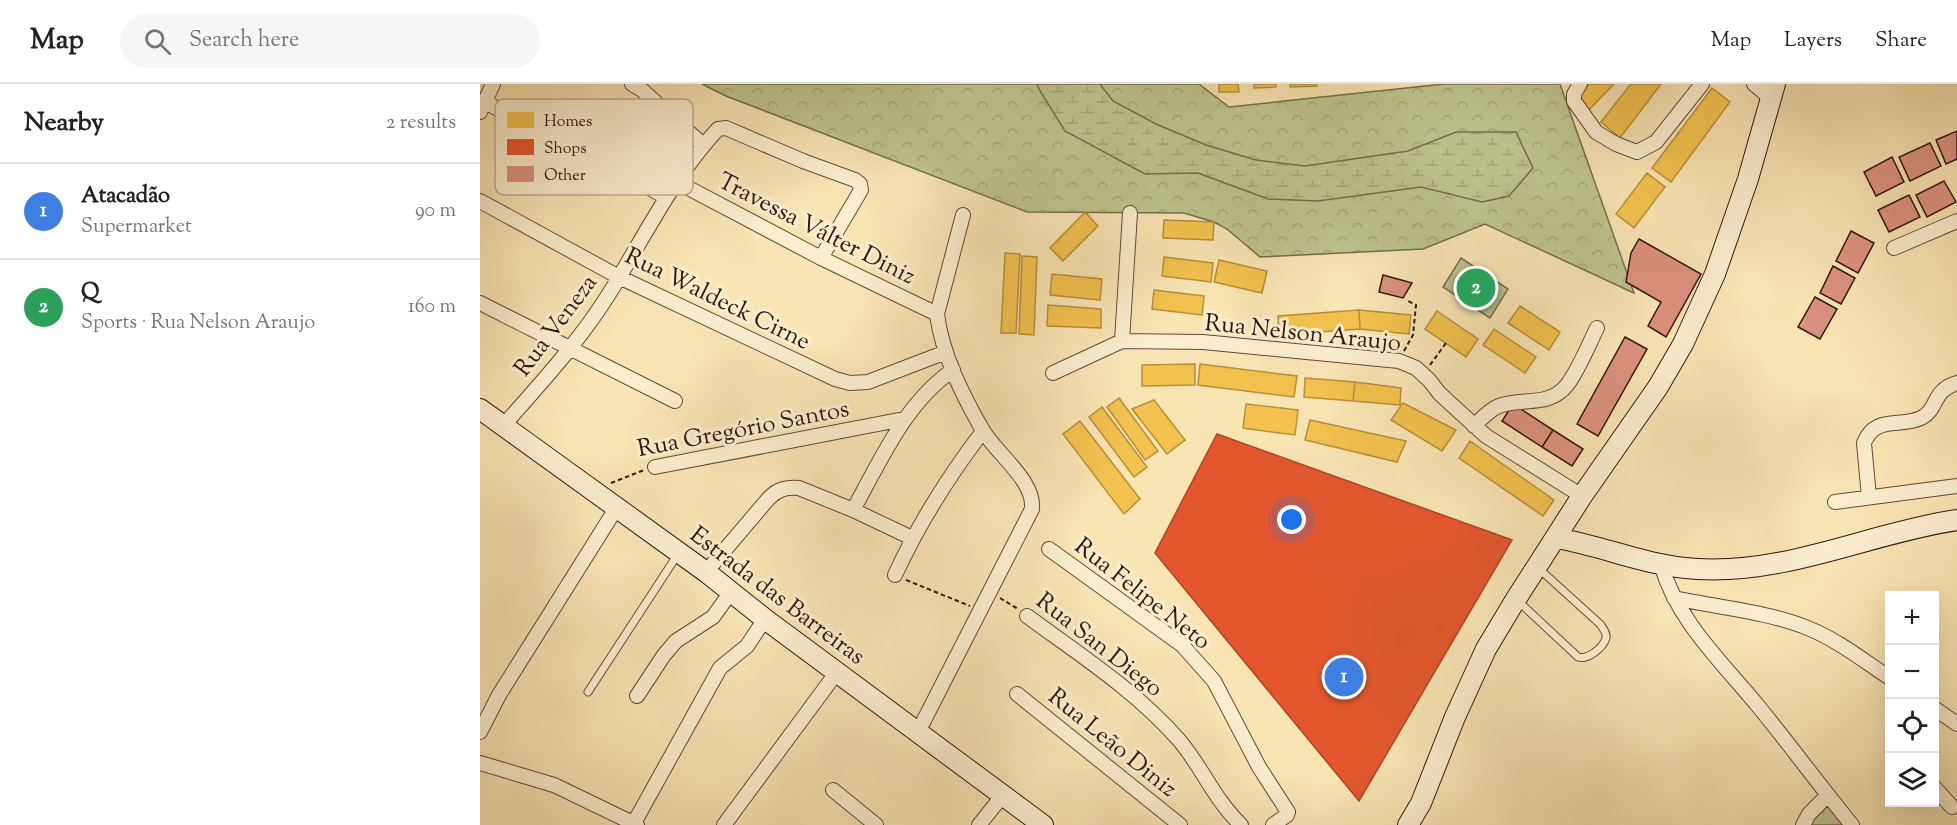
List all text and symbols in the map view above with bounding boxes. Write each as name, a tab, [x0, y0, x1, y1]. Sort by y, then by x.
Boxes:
search box	[120, 14, 540, 68]
text: Map	[30, 21, 84, 61]
icon: search	[141, 25, 174, 58]
text: Search here	[189, 25, 299, 57]
text: Map	[1711, 26, 1751, 56]
text: Layers	[1784, 26, 1842, 56]
text: Share	[1875, 26, 1927, 56]
legend	[495, 99, 693, 195]
text: Nearby	[24, 105, 104, 142]
text: 2 results	[386, 109, 456, 138]
text: Homes	[544, 111, 592, 134]
text: Shops	[544, 138, 587, 161]
text: Other	[544, 165, 586, 188]
street label: Travessa Válter Diniz	[711, 165, 921, 294]
text: Atacadão	[81, 181, 170, 213]
text: 1	[40, 197, 47, 226]
text: 90 m	[415, 197, 456, 226]
text: Supermarket	[81, 213, 192, 242]
street label: Rua Waldeck Cirne	[619, 240, 816, 359]
pin: 2	[1456, 266, 1496, 310]
street label: Rua Veneza	[507, 268, 606, 384]
text: Q	[81, 277, 99, 309]
text: 2	[39, 293, 48, 322]
text: 160 m	[408, 293, 456, 322]
street label: Rua Nelson Araujo	[1203, 307, 1403, 361]
text: Sports · Rua Nelson Araujo	[81, 309, 315, 338]
street label: Rua Gregório Santos	[635, 393, 852, 467]
your location	[1277, 505, 1306, 534]
street label: Estrada das Barreiras	[682, 519, 872, 674]
street label: Rua Felipe Neto	[1066, 530, 1217, 659]
street label: Rua San Diego	[1028, 585, 1169, 706]
map controls	[1885, 591, 1939, 807]
button: +	[1885, 591, 1939, 645]
button: −	[1885, 645, 1939, 699]
pin: 1	[1324, 654, 1364, 700]
street label: Rua Leão Diniz	[1040, 681, 1183, 806]
button: locate	[1885, 699, 1939, 753]
button: layers	[1885, 753, 1939, 807]

